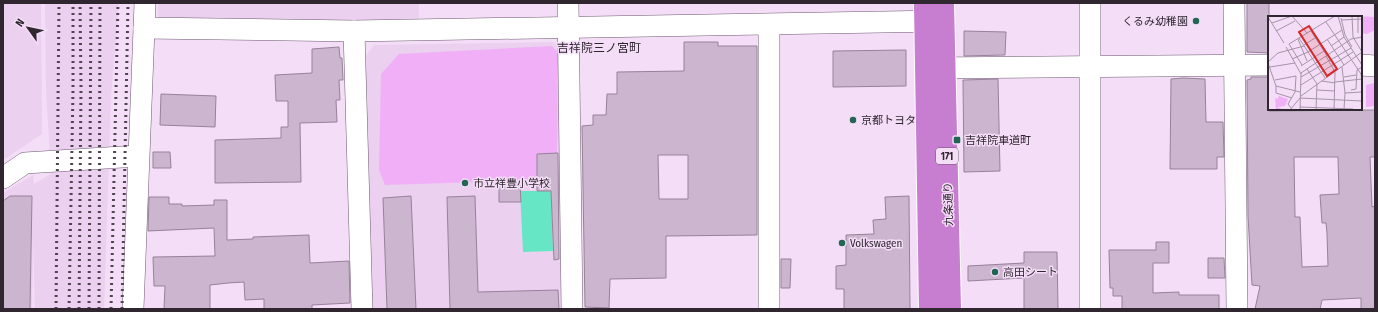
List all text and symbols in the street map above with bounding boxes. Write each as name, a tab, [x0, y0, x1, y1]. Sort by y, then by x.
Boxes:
north arrow	[8, 8, 48, 48]
place label: くるみ幼稚園	[1122, 15, 1188, 28]
marker: くるみ幼稚園	[1191, 16, 1201, 26]
inset map	[1268, 16, 1362, 110]
text: N	[13, 17, 27, 29]
district label: 吉祥院三ノ宮町	[557, 41, 641, 55]
place label: 京都トヨタ	[861, 114, 916, 127]
marker: 京都トヨタ	[848, 115, 858, 125]
place label: 吉祥院車道町	[965, 134, 1031, 147]
marker: 吉祥院車道町	[952, 135, 962, 145]
road number: 171	[936, 148, 958, 164]
place label: 市立祥豊小学校	[473, 177, 550, 190]
marker: 市立祥豊小学校	[460, 178, 470, 188]
street label: 九条通り	[942, 182, 955, 226]
place label: Volkswagen	[850, 237, 902, 250]
marker: Volkswagen	[837, 238, 847, 248]
place label: 高田シート	[1003, 266, 1058, 279]
marker: 高田シート	[990, 267, 1000, 277]

